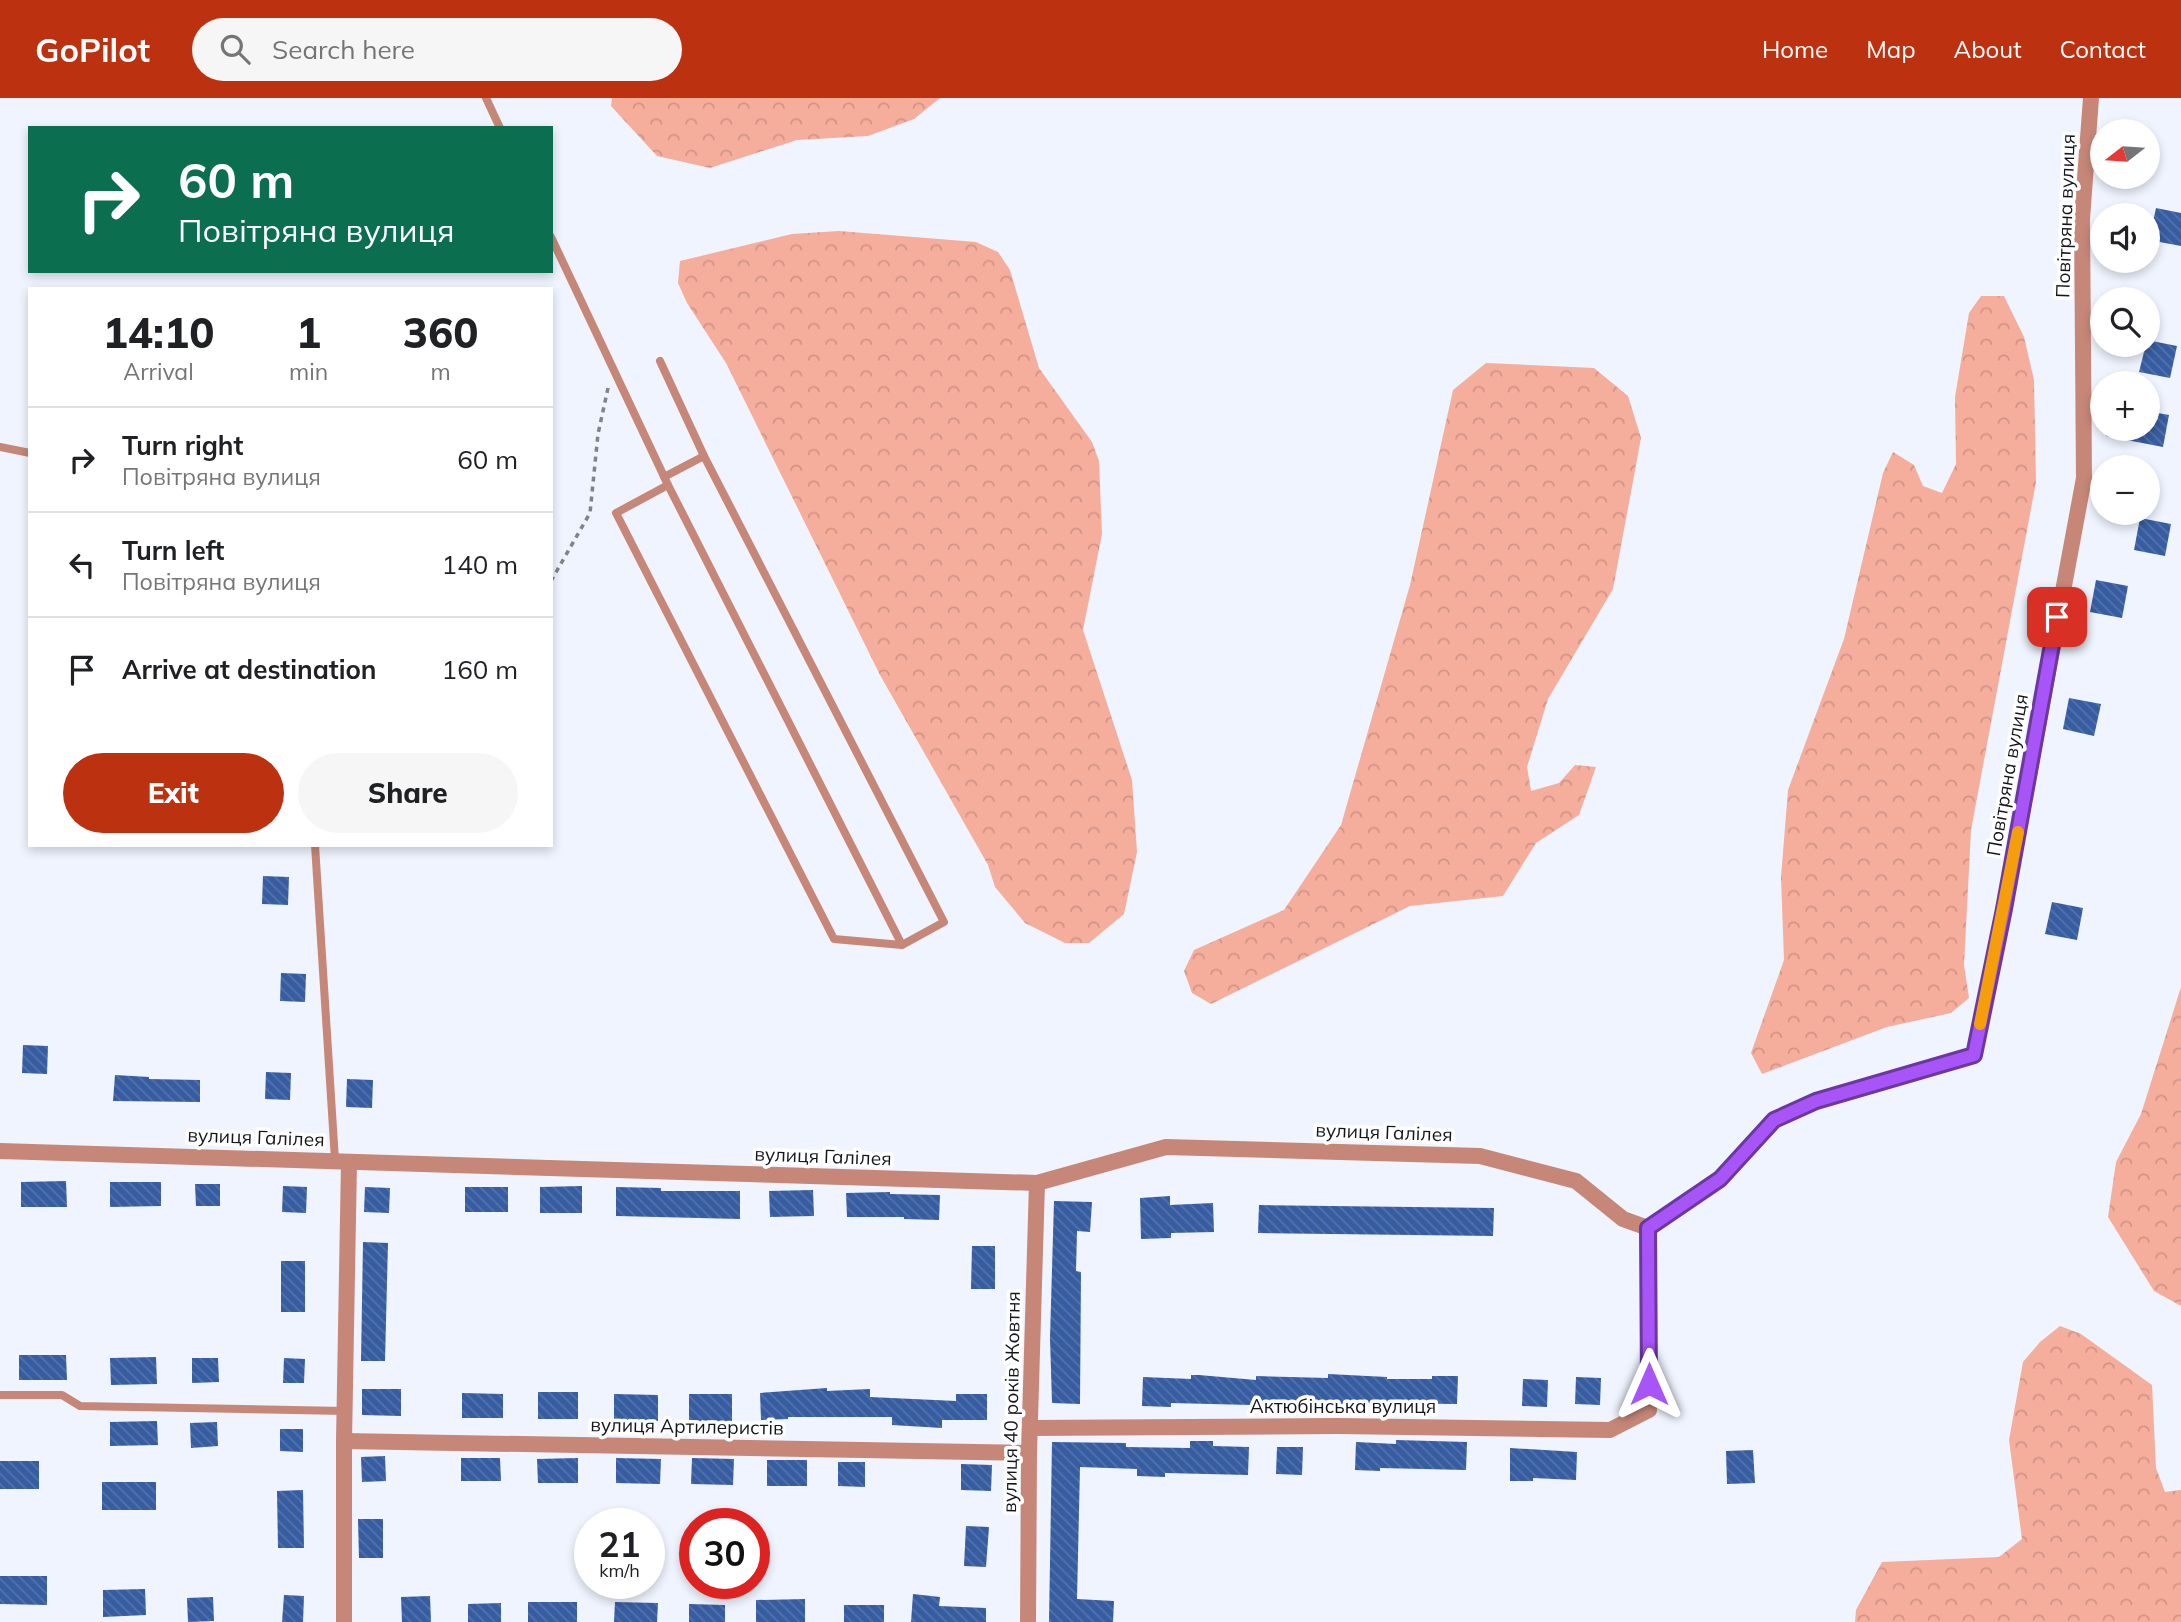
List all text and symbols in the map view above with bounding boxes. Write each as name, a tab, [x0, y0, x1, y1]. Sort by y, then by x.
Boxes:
search box	[192, 18, 682, 81]
text: GoPilot	[35, 29, 150, 70]
icon: search	[216, 30, 254, 68]
text: Search here	[272, 33, 415, 66]
text: Home	[1762, 34, 1828, 64]
text: Map	[1866, 34, 1916, 64]
text: About	[1954, 34, 2022, 64]
text: Contact	[2060, 34, 2146, 64]
north arrow	[2090, 119, 2160, 189]
map controls	[2090, 119, 2160, 525]
street label: Повітряна вулиця	[2050, 133, 2080, 299]
text: 60 m	[178, 149, 294, 210]
icon: right	[63, 154, 154, 245]
button: sound	[2090, 203, 2160, 273]
text: Повітряна вулиця	[178, 210, 455, 250]
button: search	[2090, 287, 2160, 357]
text: 14:10	[103, 306, 214, 359]
text: 1	[296, 306, 321, 359]
text: 360	[403, 306, 478, 359]
text: Arrival	[123, 357, 194, 386]
text: min	[289, 357, 328, 386]
text: m	[430, 357, 451, 386]
button: +	[2090, 371, 2160, 441]
text: Turn right	[122, 429, 243, 462]
icon: right	[63, 441, 101, 479]
text: 60 m	[457, 443, 518, 476]
button: −	[2090, 455, 2160, 525]
text: Повітряна вулиця	[122, 462, 321, 491]
text: Turn left	[122, 534, 224, 567]
icon: left	[63, 546, 101, 584]
text: 140 m	[442, 548, 518, 581]
text: Повітряна вулиця	[122, 567, 321, 596]
pin	[2027, 587, 2087, 647]
icon: arrive	[2038, 598, 2076, 636]
icon: arrive	[63, 651, 101, 689]
text: Arrive at destination	[122, 653, 377, 686]
text: 160 m	[442, 653, 518, 686]
street label: Повітряна вулиця	[1981, 692, 2033, 858]
button: Exit	[63, 753, 284, 833]
button: Share	[298, 753, 518, 833]
street label: вулиця Галілея	[1315, 1118, 1453, 1146]
street label: вулиця Галілея	[187, 1123, 325, 1151]
street label: вулиця Галілея	[754, 1142, 892, 1170]
street label: вулиця 40 років Жовтня	[997, 1291, 1025, 1513]
position arrow	[1612, 1347, 1686, 1421]
street label: Актюбінська вулиця	[1250, 1394, 1436, 1418]
street label: вулиця Артилеристів	[590, 1412, 784, 1440]
speed limit sign: 30	[679, 1508, 770, 1599]
text: 21	[598, 1522, 641, 1566]
text: km/h	[599, 1559, 640, 1582]

